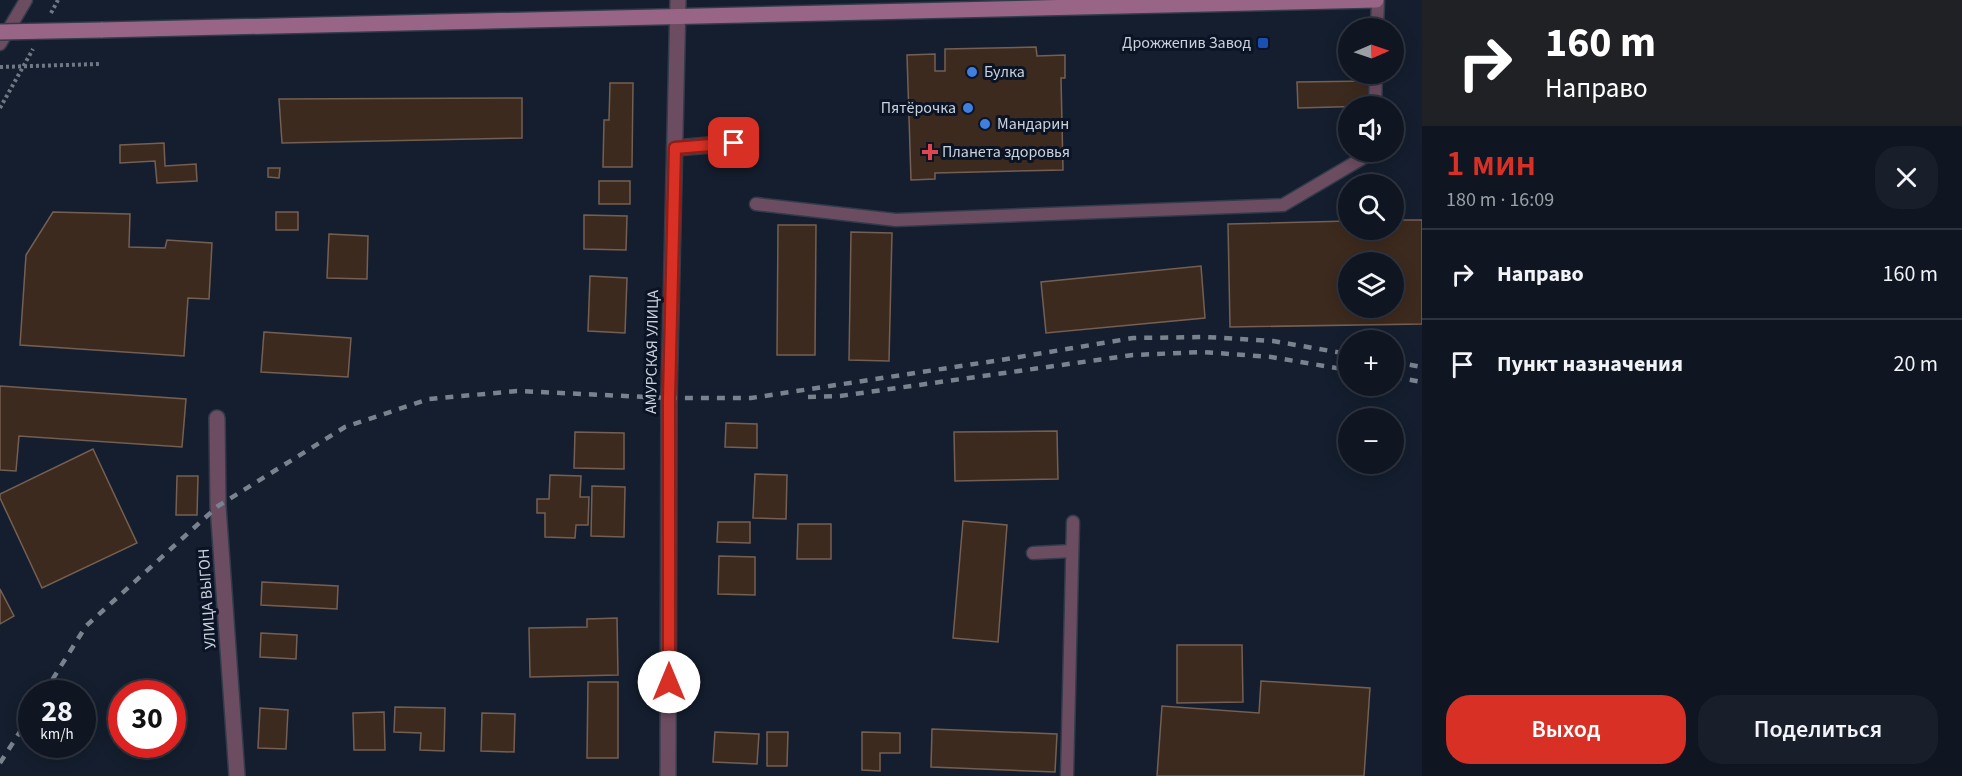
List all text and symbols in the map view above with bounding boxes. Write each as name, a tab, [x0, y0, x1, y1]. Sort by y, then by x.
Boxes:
text: 160 m	[1545, 13, 1656, 73]
north arrow	[1338, 18, 1404, 84]
map controls	[1338, 18, 1404, 474]
icon: right	[1446, 24, 1524, 102]
place label: Дрожжепив Завод	[1122, 32, 1251, 54]
marker: Дрожжепив Завод	[1256, 36, 1270, 50]
place label: Булка	[984, 61, 1025, 83]
marker: Булка	[965, 65, 979, 79]
text: Направо	[1545, 69, 1648, 108]
button: sound	[1338, 96, 1404, 162]
place label: Пятёрочка	[881, 97, 956, 119]
marker: Пятёрочка	[961, 101, 975, 115]
place label: Мандарин	[997, 113, 1069, 135]
pin	[708, 117, 759, 168]
marker: Мандарин	[978, 117, 992, 131]
icon: arrive	[717, 126, 750, 159]
text: 1 мин	[1446, 138, 1536, 189]
place label: Планета здоровья	[942, 141, 1070, 163]
marker: Планета здоровья	[923, 145, 937, 159]
button: close	[1875, 146, 1938, 209]
button: search	[1338, 174, 1404, 240]
text: 180 m · 16:09	[1446, 186, 1554, 214]
button: layers	[1338, 252, 1404, 318]
icon: right	[1446, 258, 1479, 291]
text: Направо	[1497, 258, 1584, 290]
text: 160 m	[1883, 258, 1938, 290]
street label: АМУРСКАЯ УЛИЦА	[640, 290, 664, 414]
button: +	[1338, 330, 1404, 396]
icon: arrive	[1446, 348, 1479, 381]
text: Пункт назначения	[1497, 348, 1683, 380]
text: 20 m	[1893, 348, 1938, 380]
button: −	[1338, 408, 1404, 474]
street label: УЛИЦА ВЫГОН	[193, 548, 221, 650]
position arrow	[637, 650, 701, 714]
speed limit sign: 30	[108, 680, 186, 758]
text: 28	[41, 690, 73, 733]
button: Выход	[1446, 695, 1686, 764]
button: Поделиться	[1698, 695, 1938, 764]
text: km/h	[40, 724, 74, 745]

